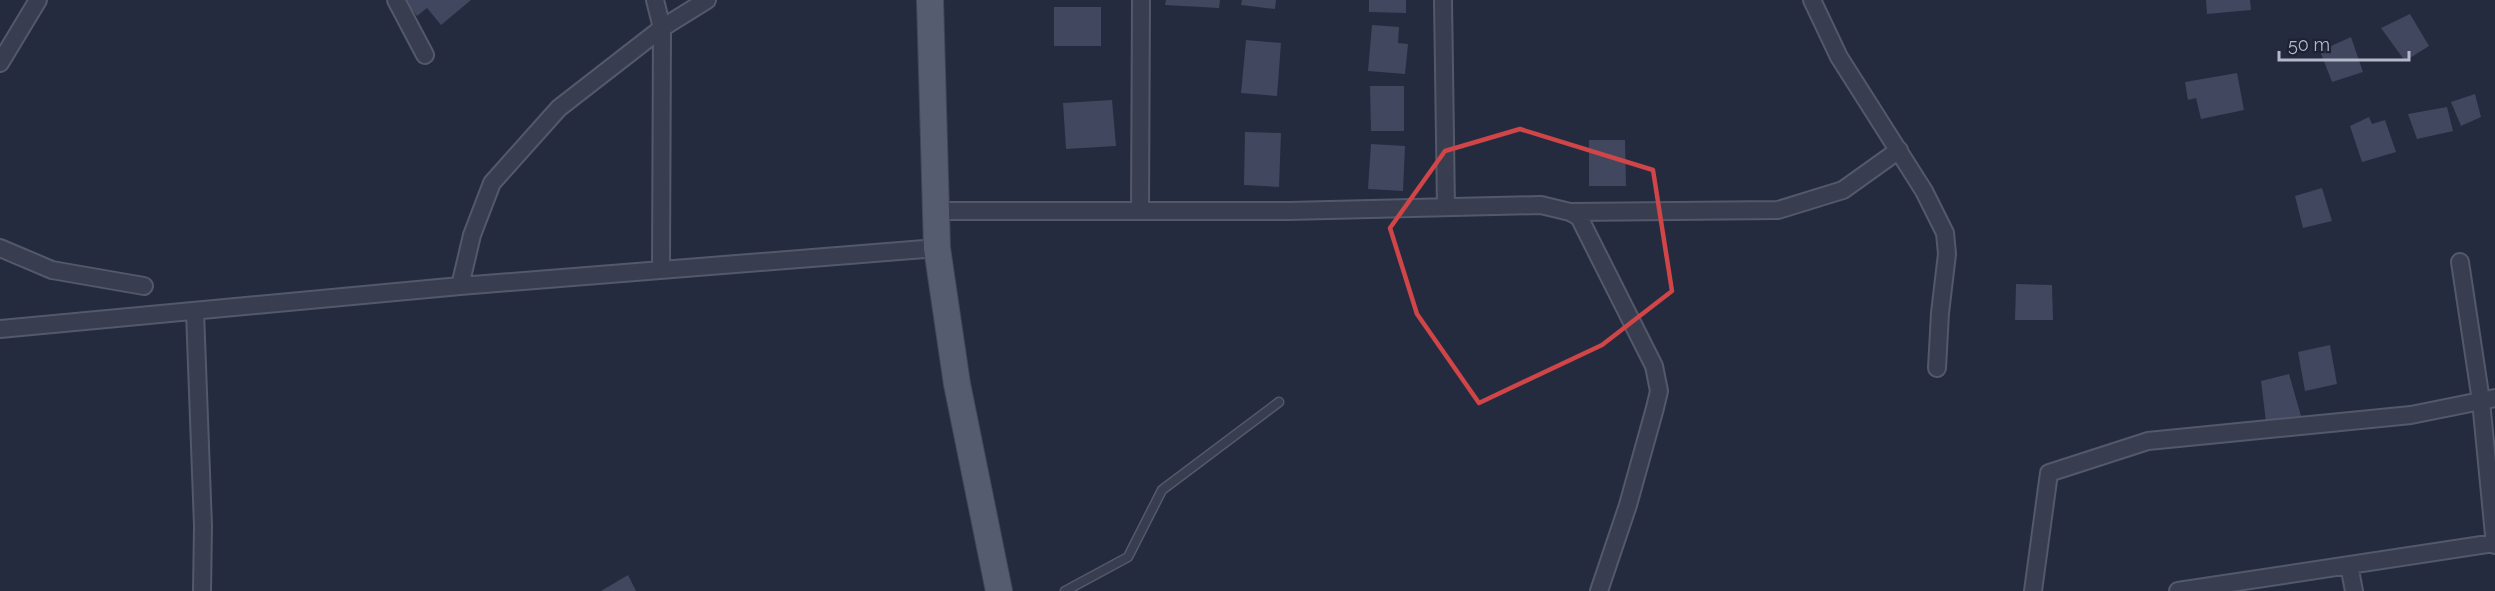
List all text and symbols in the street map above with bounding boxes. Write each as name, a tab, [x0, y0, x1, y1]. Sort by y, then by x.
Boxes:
scale bar	[2279, 24, 2410, 62]
text: 50 m	[2288, 34, 2330, 55]

